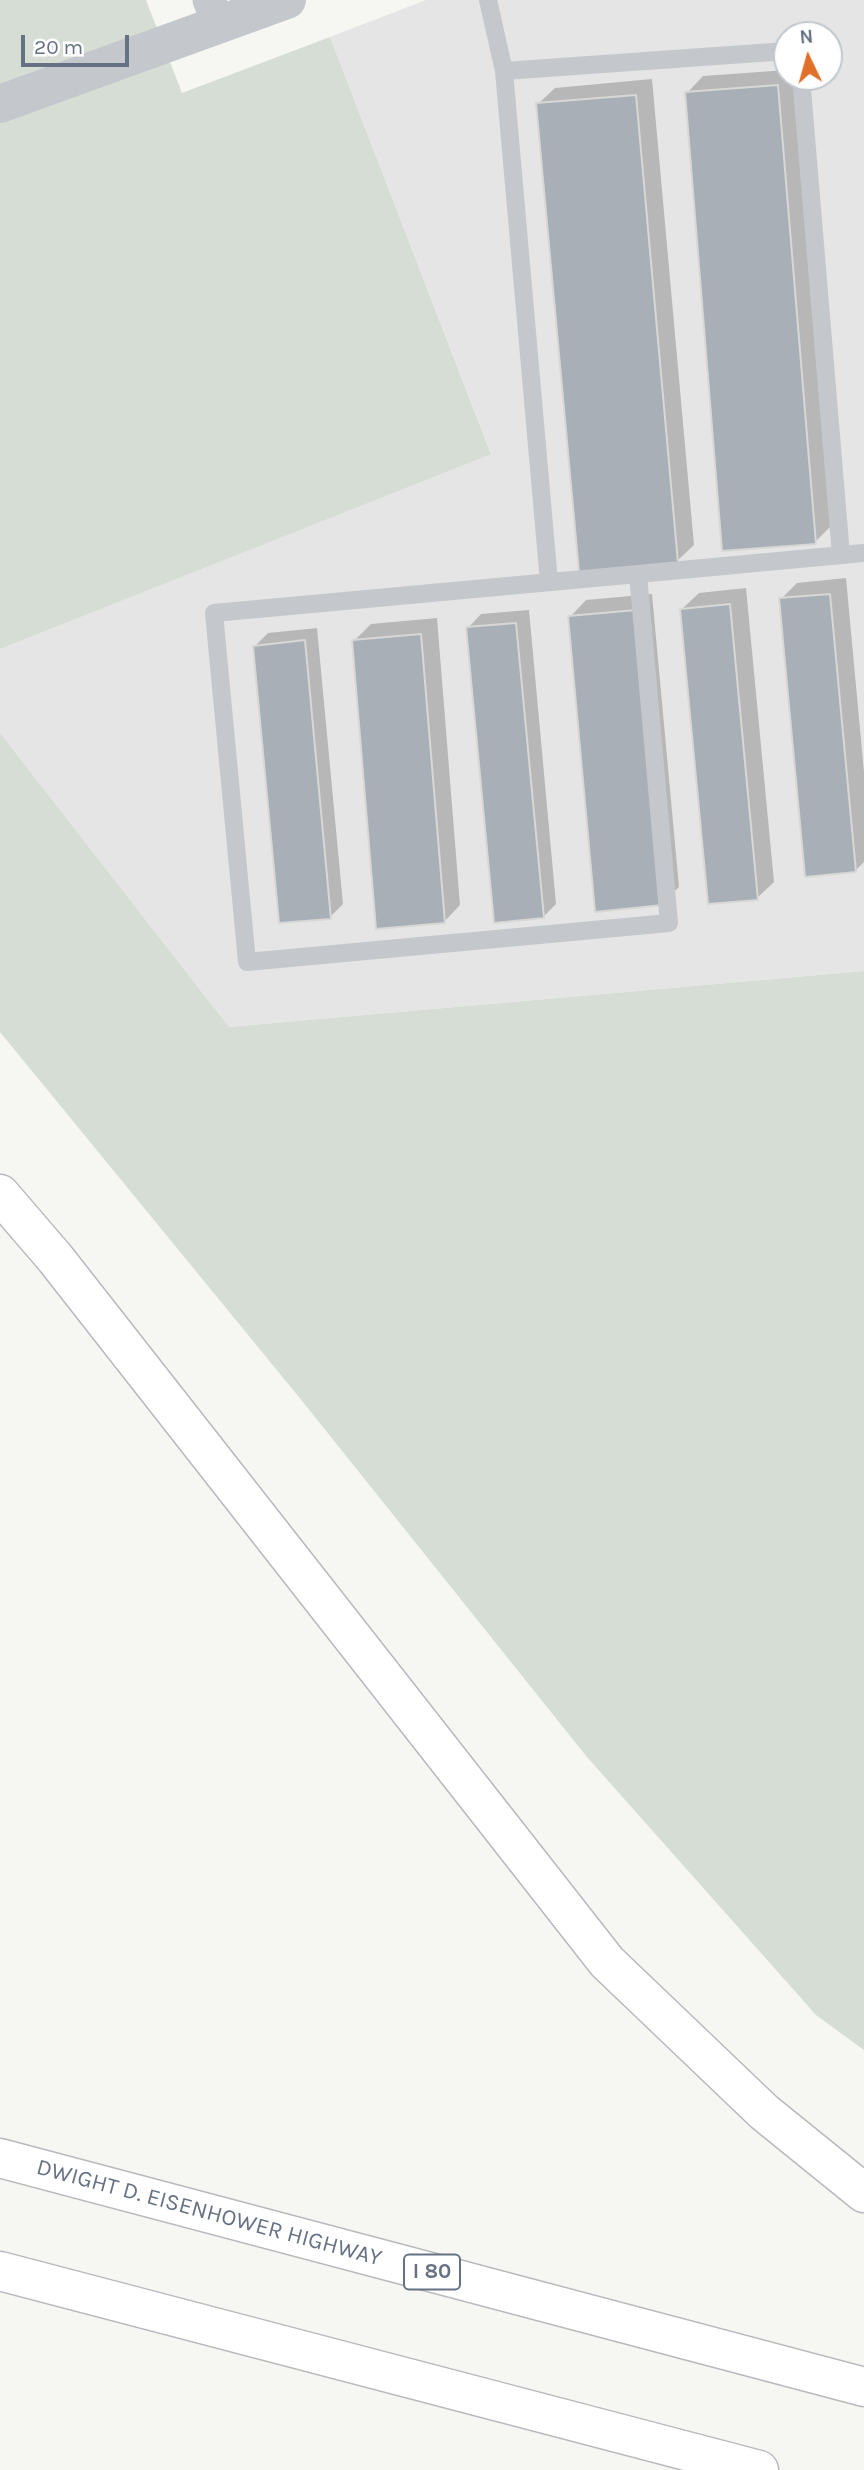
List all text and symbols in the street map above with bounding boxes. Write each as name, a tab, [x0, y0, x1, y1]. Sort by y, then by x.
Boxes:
scale bar	[24, 21, 133, 65]
north arrow	[773, 21, 843, 91]
text: N	[799, 26, 814, 49]
text: 20 m	[34, 35, 83, 59]
street label: DWIGHT D. EISENHOWER HIGHWAY	[33, 2154, 385, 2272]
road number: I 80	[404, 2254, 460, 2290]

